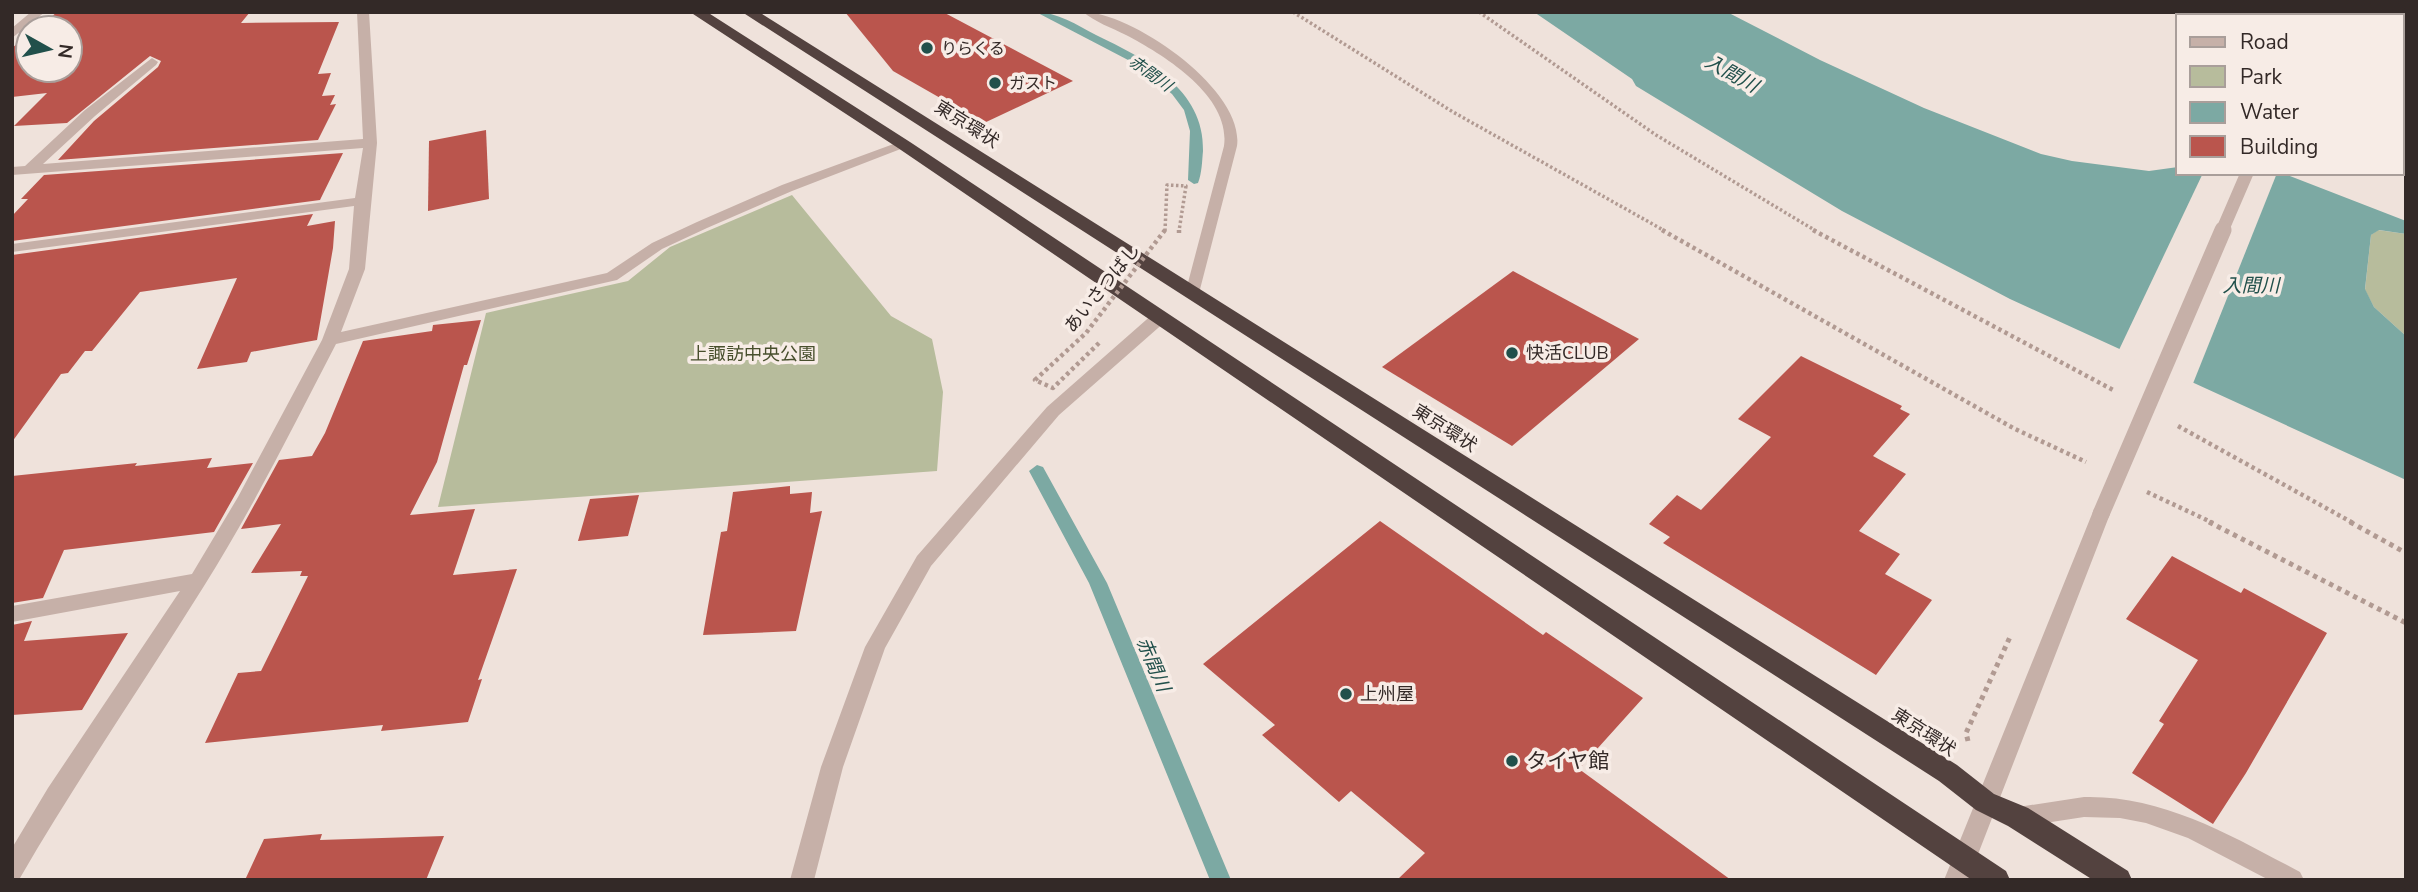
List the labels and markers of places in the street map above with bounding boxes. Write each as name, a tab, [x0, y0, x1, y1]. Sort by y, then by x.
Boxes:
place label: りらくる	[941, 38, 1005, 60]
marker: りらくる	[919, 40, 935, 56]
place label: ガスト	[1009, 73, 1057, 95]
marker: ガスト	[987, 75, 1003, 91]
place label: 快活CLUB	[1526, 341, 1609, 365]
marker: 快活CLUB	[1504, 345, 1520, 361]
place label: 上州屋	[1360, 682, 1414, 706]
marker: 上州屋	[1338, 686, 1354, 702]
place label: タイヤ館	[1526, 747, 1609, 775]
marker: タイヤ館	[1504, 753, 1520, 769]

